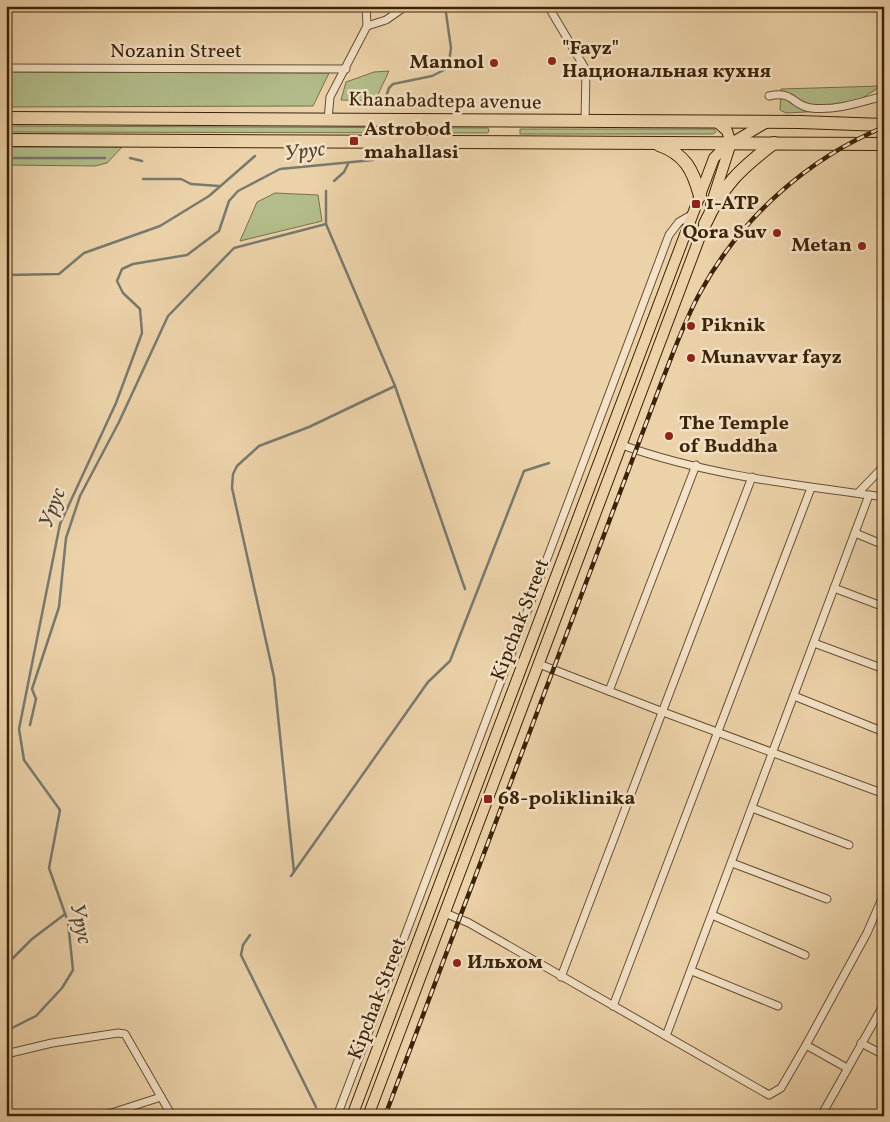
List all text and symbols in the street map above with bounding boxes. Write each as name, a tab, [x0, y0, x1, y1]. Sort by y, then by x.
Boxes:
place label: "Fayz" Национальная кухня	[562, 35, 771, 86]
street label: Nozanin Street	[110, 38, 242, 66]
place label: Mannol	[410, 49, 484, 77]
marker: "Fayz" Национальная кухня	[546, 55, 558, 67]
marker: Mannol	[488, 57, 500, 69]
street label: Khanabadtepa avenue	[348, 86, 542, 118]
place label: Astrobod mahallasi	[364, 116, 459, 167]
water label: Урус	[283, 135, 327, 169]
marker: Astrobod mahallasi	[348, 135, 360, 147]
place label: 1-ATP	[706, 190, 759, 218]
marker: 1-ATP	[690, 198, 702, 210]
place label: Qora Suv	[682, 219, 767, 247]
marker: Qora Suv	[771, 227, 783, 239]
place label: Metan	[791, 232, 852, 260]
marker: Metan	[856, 240, 868, 252]
place label: Piknik	[701, 312, 765, 340]
marker: Piknik	[685, 320, 697, 332]
place label: Munavvar fayz	[701, 344, 842, 372]
marker: Munavvar fayz	[685, 352, 697, 364]
place label: The Temple of Buddha	[679, 410, 789, 461]
marker: The Temple of Buddha	[663, 430, 675, 442]
water label: Урус	[32, 484, 74, 532]
street label: Kipchak Street	[485, 555, 557, 685]
place label: 68-poliklinika	[498, 785, 635, 813]
marker: 68-poliklinika	[482, 793, 494, 805]
water label: Урус	[62, 901, 98, 947]
street label: Kipchak Street	[342, 934, 414, 1064]
place label: Ильхом	[467, 949, 543, 977]
marker: Ильхом	[451, 957, 463, 969]

